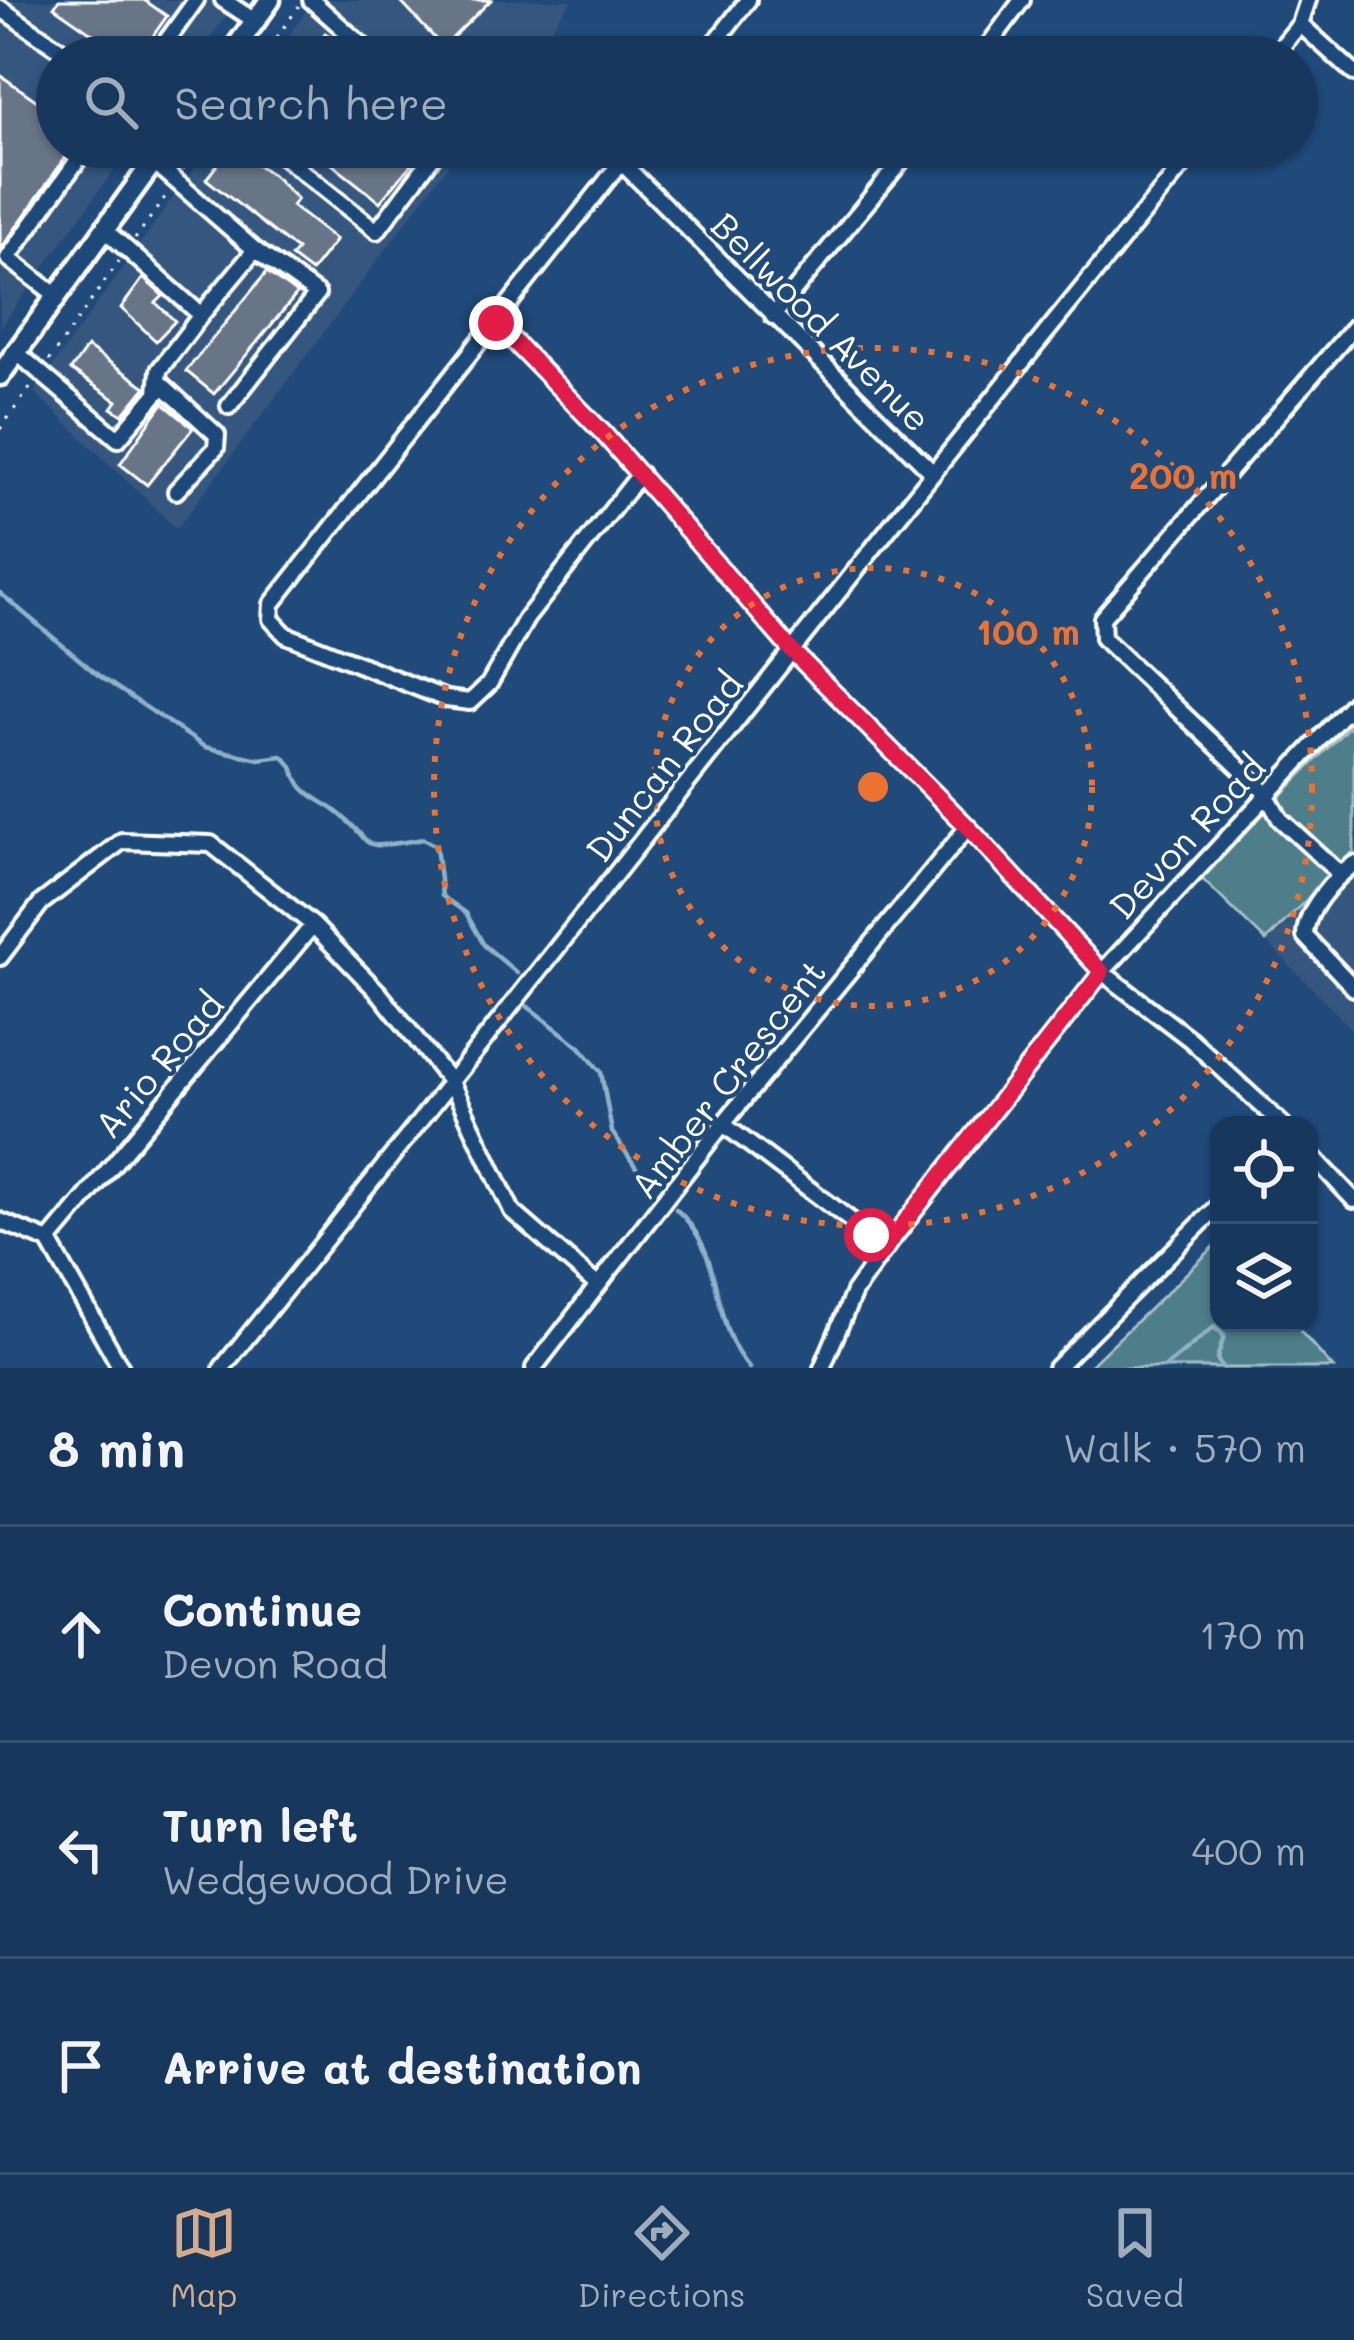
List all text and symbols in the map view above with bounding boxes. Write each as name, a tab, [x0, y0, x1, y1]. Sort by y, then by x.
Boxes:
search box	[36, 36, 1318, 168]
icon: search	[78, 69, 144, 135]
text: Search here	[174, 73, 448, 131]
street label: Bellwood Avenue	[702, 201, 942, 441]
route end	[469, 296, 523, 350]
text: 200 m	[1129, 451, 1237, 498]
text: 100 m	[976, 607, 1080, 654]
street label: Duncan Road	[574, 661, 752, 871]
street label: Devon Road	[1098, 744, 1274, 928]
centre of rings	[852, 766, 894, 808]
street label: Amber Crescent	[619, 949, 835, 1207]
street label: Ario Road	[83, 981, 233, 1147]
map controls	[1210, 1116, 1318, 1332]
button: locate	[1210, 1116, 1318, 1224]
route start	[844, 1208, 898, 1262]
button: layers	[1210, 1224, 1318, 1332]
text: 8 min	[48, 1413, 185, 1480]
text: Walk · 570 m	[1063, 1421, 1306, 1472]
text: Continue	[162, 1579, 362, 1637]
icon: ahead	[48, 1601, 114, 1667]
text: 170 m	[1199, 1608, 1306, 1659]
text: Devon Road	[162, 1637, 388, 1688]
text: Turn left	[162, 1795, 358, 1853]
icon: left	[48, 1817, 114, 1883]
text: 400 m	[1191, 1824, 1306, 1875]
text: Wedgewood Drive	[162, 1853, 509, 1904]
icon: arrive	[48, 2033, 114, 2099]
text: Arrive at destination	[162, 2037, 642, 2095]
tab: Map	[170, 2200, 237, 2315]
tab: Directions	[578, 2200, 745, 2315]
tab: Saved	[1086, 2200, 1184, 2315]

